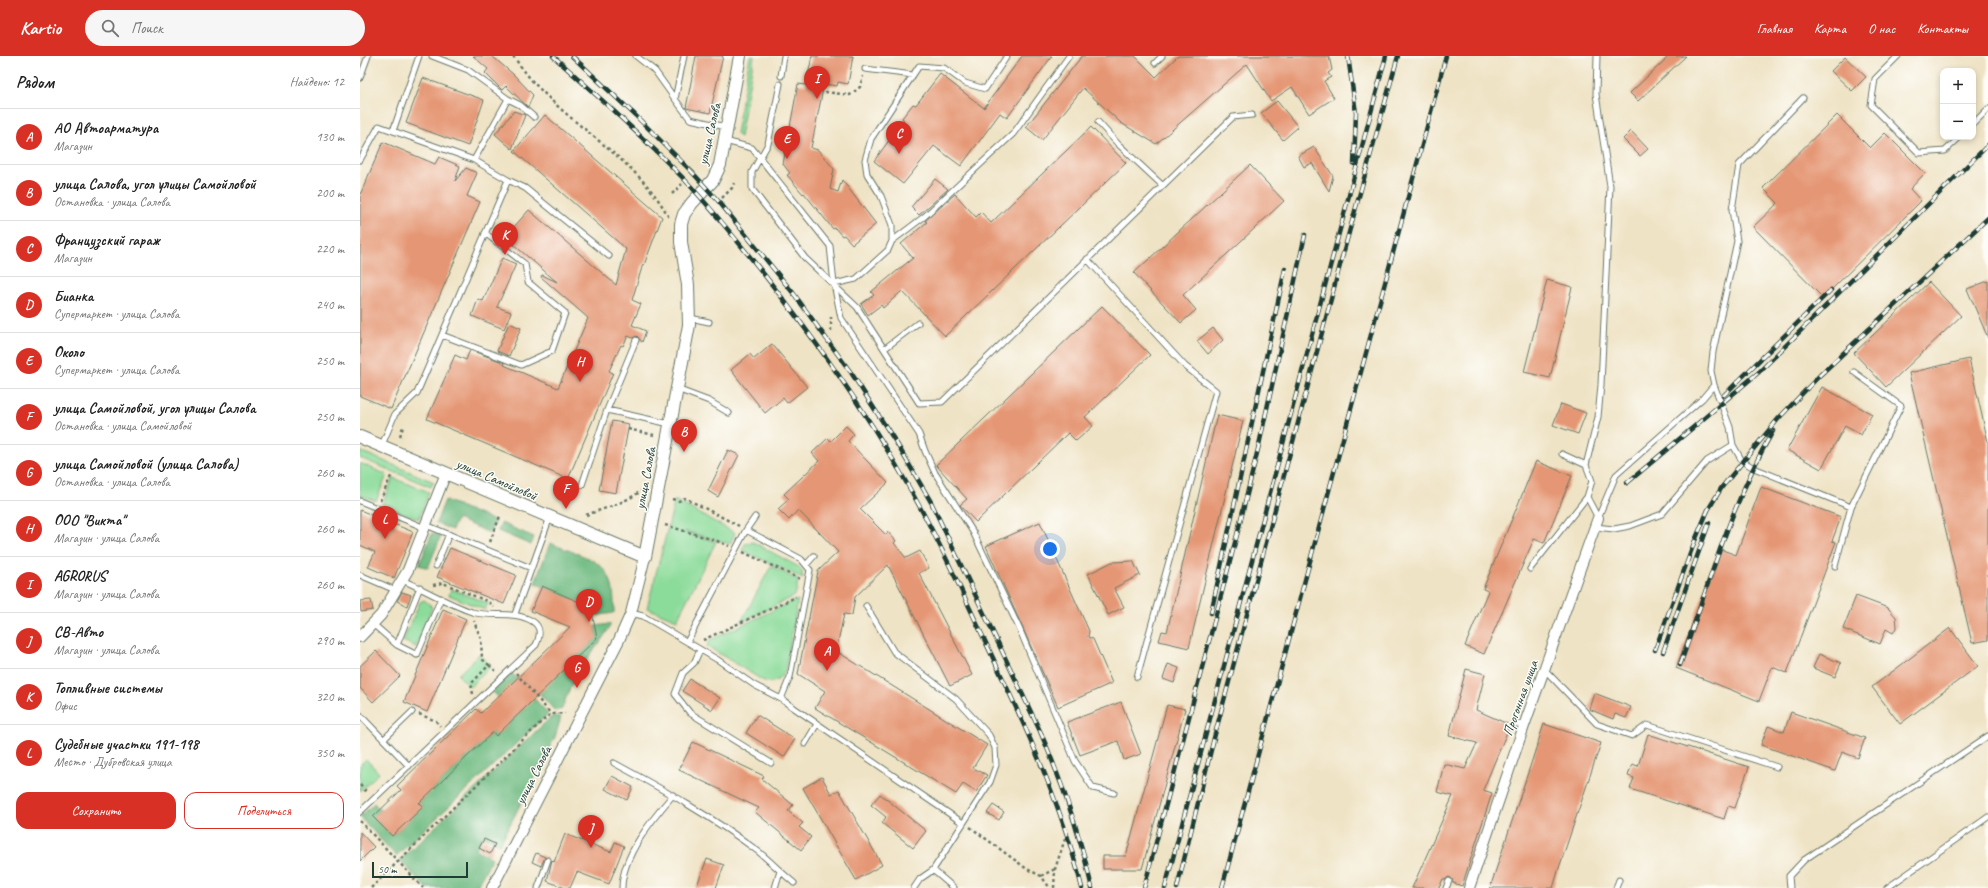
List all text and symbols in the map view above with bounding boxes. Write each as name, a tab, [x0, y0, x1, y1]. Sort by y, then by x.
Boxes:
search box	[85, 10, 365, 46]
text: Kartio	[20, 16, 61, 40]
icon: search	[99, 17, 121, 39]
text: Поиск	[131, 19, 163, 38]
text: Главная	[1757, 20, 1792, 37]
text: Карта	[1814, 20, 1846, 37]
text: О нас	[1868, 20, 1895, 37]
text: Контакты	[1917, 20, 1968, 37]
pin: I	[804, 66, 830, 99]
map controls	[1940, 68, 1976, 140]
button: +	[1940, 68, 1976, 104]
text: Рядом	[16, 72, 54, 93]
text: Найдено: 12	[290, 74, 344, 90]
street label: улица Салова	[694, 100, 725, 168]
button: −	[1940, 104, 1976, 140]
text: АО Автоарматура	[54, 119, 158, 138]
pin: C	[886, 121, 912, 154]
pin: E	[774, 126, 800, 159]
text: A	[26, 129, 32, 145]
text: 130 m	[316, 129, 344, 145]
text: Магазин	[54, 138, 92, 154]
text: улица Салова, угол улицы Самойловой	[54, 175, 256, 194]
text: B	[26, 185, 32, 201]
text: 200 m	[316, 185, 344, 201]
text: Остановка · улица Салова	[54, 194, 170, 210]
pin: K	[492, 222, 518, 255]
text: Французский гараж	[54, 231, 159, 250]
text: C	[26, 241, 32, 257]
text: 220 m	[316, 241, 344, 257]
text: Магазин	[54, 250, 92, 266]
text: Бианка	[54, 287, 93, 306]
text: D	[25, 297, 33, 313]
text: 240 m	[316, 297, 344, 313]
text: Супермаркет · улица Салова	[54, 306, 179, 322]
text: Около	[54, 343, 84, 362]
pin: H	[567, 349, 593, 382]
text: E	[26, 353, 32, 369]
text: 250 m	[316, 353, 344, 369]
text: Супермаркет · улица Салова	[54, 362, 179, 378]
text: улица Самойловой, угол улицы Салова	[54, 399, 255, 418]
text: F	[26, 409, 32, 425]
text: 250 m	[316, 409, 344, 425]
text: Остановка · улица Самойловой	[54, 418, 191, 434]
pin: B	[671, 419, 697, 452]
street label: улица Салова	[631, 444, 660, 512]
street label: улица Самойловой	[453, 454, 541, 505]
text: улица Самойловой (улица Салова)	[54, 455, 238, 474]
text: G	[26, 465, 32, 481]
text: 260 m	[316, 465, 344, 481]
text: Остановка · улица Салова	[54, 474, 170, 490]
pin: F	[553, 476, 579, 509]
pin: L	[372, 506, 398, 539]
text: ООО "Викта"	[54, 511, 125, 530]
text: H	[25, 521, 33, 537]
text: 260 m	[316, 521, 344, 537]
text: Магазин · улица Салова	[54, 530, 159, 546]
your location	[1040, 539, 1060, 559]
text: AGRORUS	[54, 567, 106, 586]
text: I	[26, 577, 32, 593]
text: 260 m	[316, 577, 344, 593]
text: Магазин · улица Салова	[54, 586, 159, 602]
pin: D	[576, 589, 602, 622]
text: СВ-Авто	[54, 623, 103, 642]
text: J	[27, 633, 31, 649]
text: 290 m	[316, 633, 344, 649]
pin: A	[814, 638, 840, 671]
text: Магазин · улица Салова	[54, 642, 159, 658]
pin: G	[564, 655, 590, 688]
street label: Прогонная улица	[1499, 657, 1542, 738]
text: Топливные системы	[54, 679, 162, 698]
text: K	[26, 689, 32, 705]
text: 320 m	[316, 689, 344, 705]
text: Офис	[54, 698, 77, 714]
text: Судебные участки 191-198	[54, 735, 199, 754]
street label: улица Салова	[511, 742, 556, 808]
text: L	[26, 745, 32, 761]
text: 350 m	[316, 745, 344, 761]
text: Место · Дубровская улица	[54, 754, 172, 770]
button: Сохранить	[16, 792, 176, 829]
button: Поделиться	[184, 792, 344, 829]
pin: J	[578, 815, 604, 848]
scale bar	[372, 860, 468, 879]
text: 50 m	[378, 862, 397, 876]

